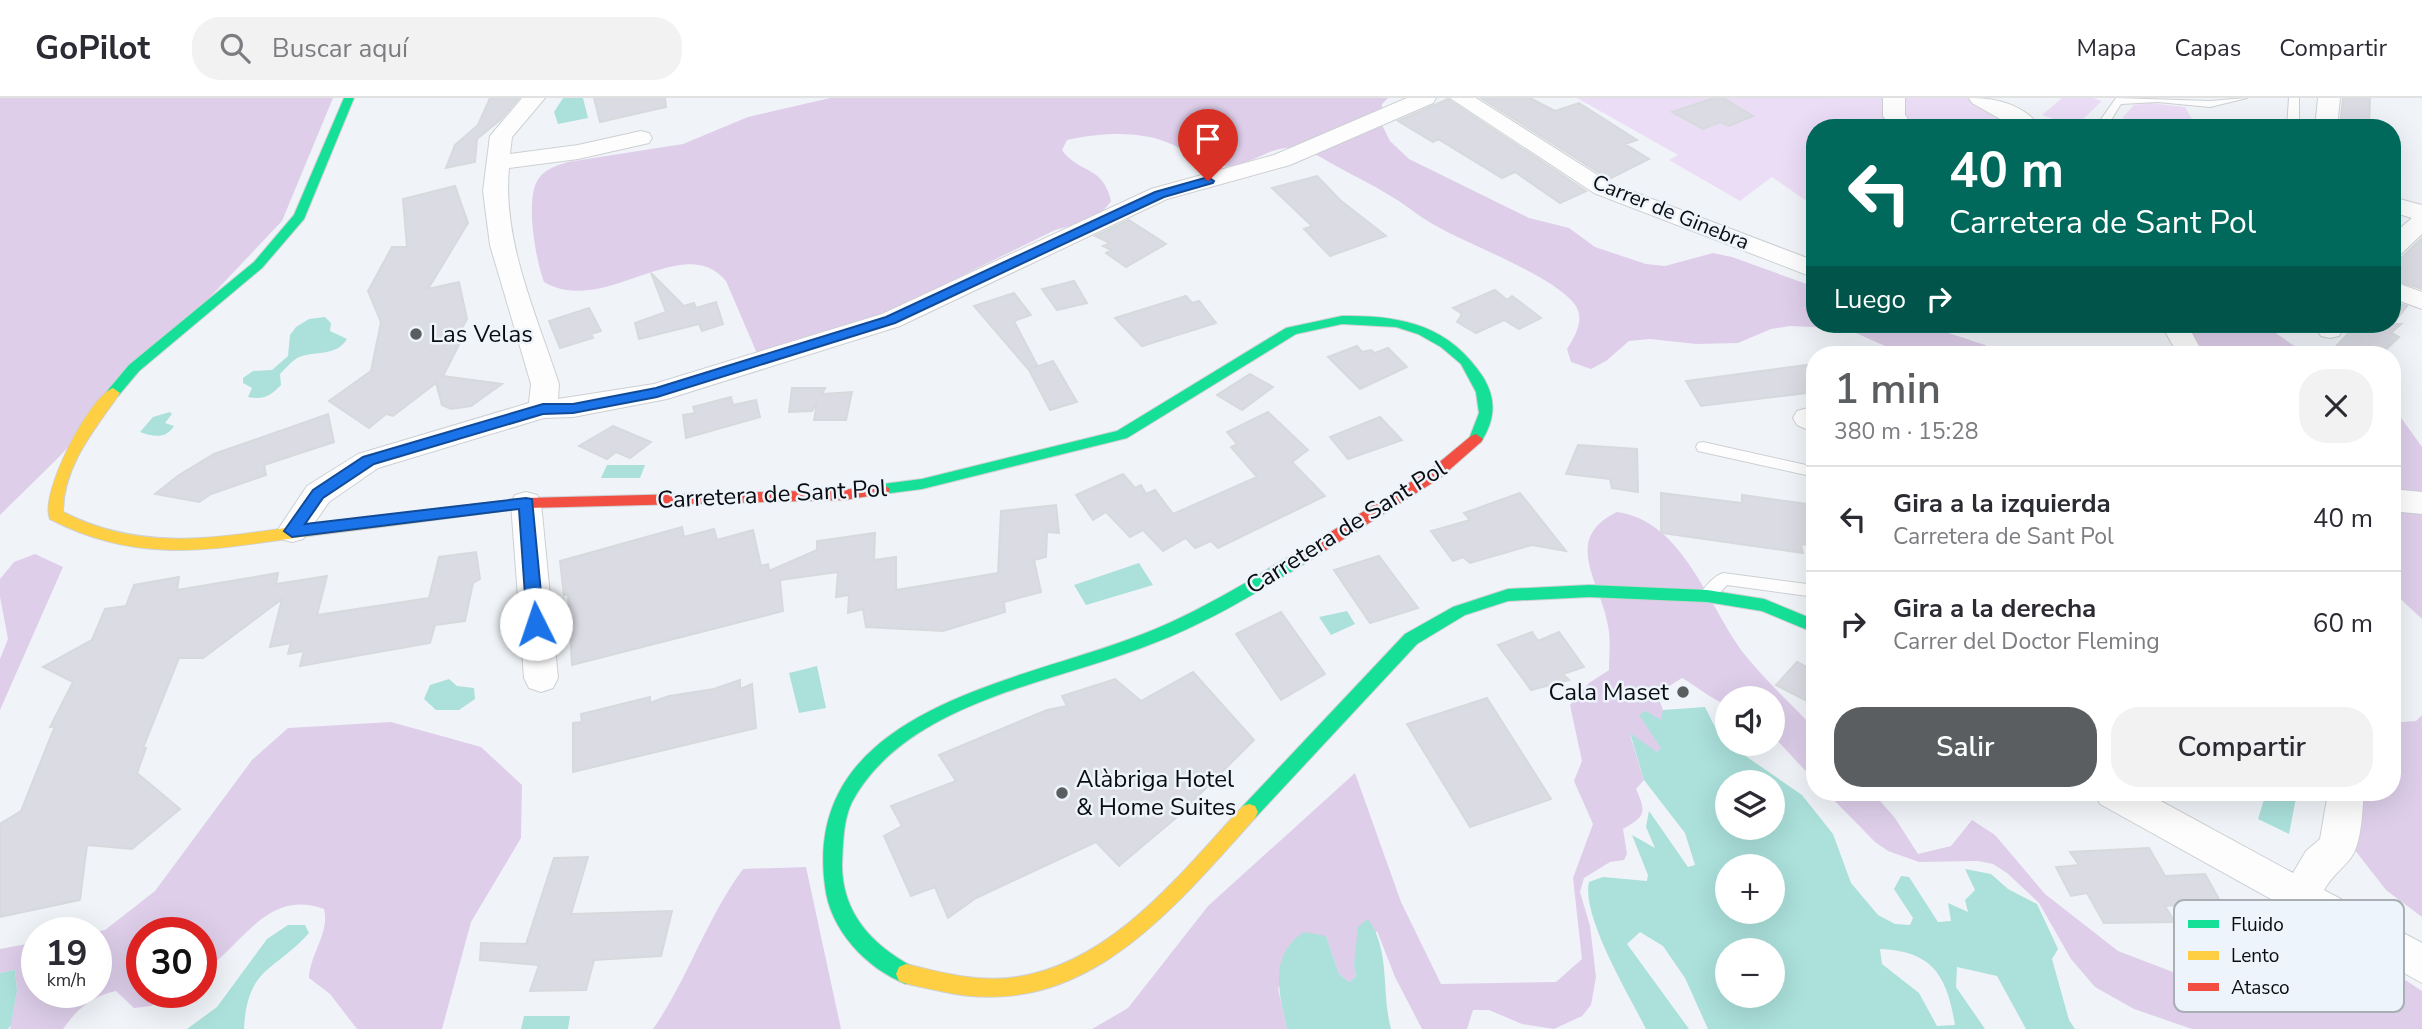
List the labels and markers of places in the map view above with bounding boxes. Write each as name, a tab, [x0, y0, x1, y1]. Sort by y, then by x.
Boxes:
pin	[1178, 109, 1238, 181]
place label: Las Velas	[430, 318, 533, 350]
marker: Las Velas	[408, 326, 424, 342]
place label: Cala Maset	[1549, 676, 1670, 708]
marker: Cala Maset	[1675, 684, 1691, 700]
place label: Alàbriga Hotel & Home Suites	[1076, 763, 1236, 823]
marker: Alàbriga Hotel & Home Suites	[1054, 785, 1070, 801]

